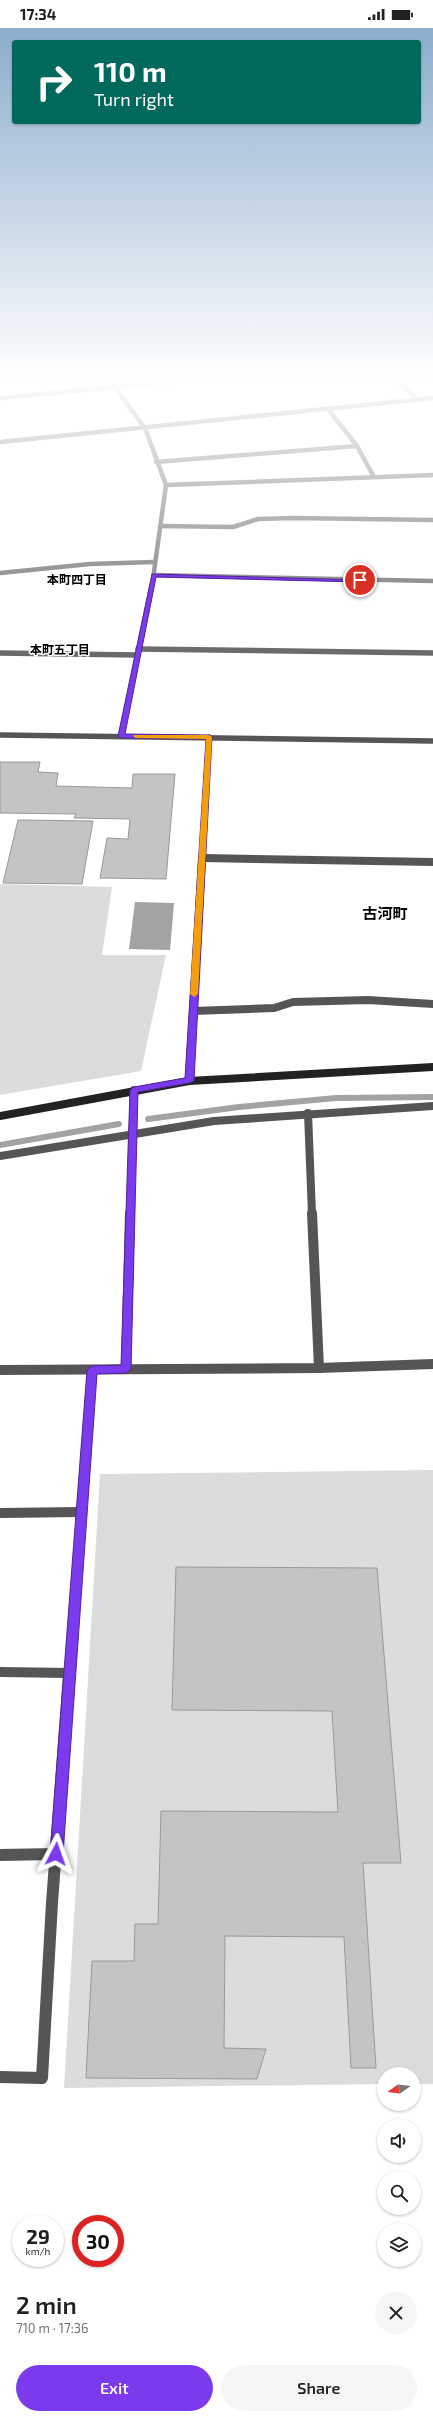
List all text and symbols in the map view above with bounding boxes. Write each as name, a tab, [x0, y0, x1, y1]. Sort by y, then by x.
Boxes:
text: 17:34	[20, 5, 56, 23]
text: 110 m	[94, 54, 167, 88]
icon: right	[28, 56, 80, 108]
text: Turn right	[94, 88, 174, 110]
pin	[343, 563, 377, 597]
icon: arrive	[349, 569, 371, 591]
district label: 本町四丁目	[47, 572, 107, 586]
district label: 本町五丁目	[30, 642, 90, 656]
district label: 古河町	[362, 904, 408, 922]
position arrow	[35, 1833, 77, 1875]
north arrow	[377, 2067, 421, 2111]
map controls	[377, 2067, 421, 2267]
button: sound	[377, 2119, 421, 2163]
button: search	[377, 2171, 421, 2215]
speed limit sign: 30	[72, 2215, 124, 2267]
button: layers	[377, 2223, 421, 2267]
text: 29	[26, 2224, 50, 2248]
text: km/h	[26, 2245, 50, 2257]
text: 2 min	[16, 2290, 77, 2319]
button: close	[375, 2292, 417, 2334]
text: 710 m · 17:36	[16, 2320, 88, 2336]
button: Exit	[16, 2365, 213, 2411]
button: Share	[221, 2365, 417, 2411]

